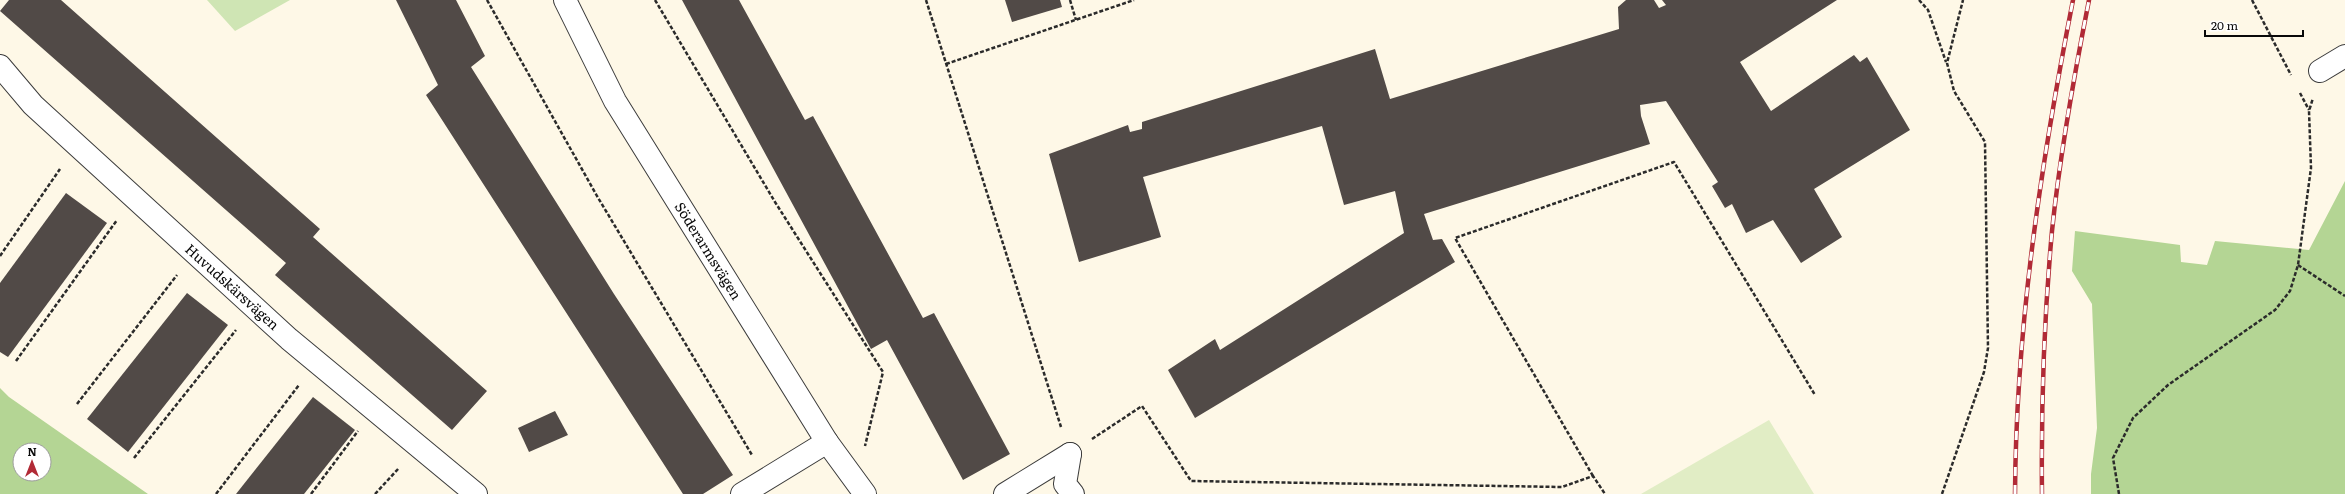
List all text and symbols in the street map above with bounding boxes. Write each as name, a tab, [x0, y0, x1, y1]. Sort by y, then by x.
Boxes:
scale bar	[2205, 12, 2303, 38]
text: 20 m	[2211, 16, 2238, 34]
street label: Söderarmsvägen	[671, 198, 747, 303]
street label: Huvudskärsvägen	[181, 239, 284, 334]
north arrow	[12, 442, 52, 482]
text: N	[27, 443, 37, 459]

